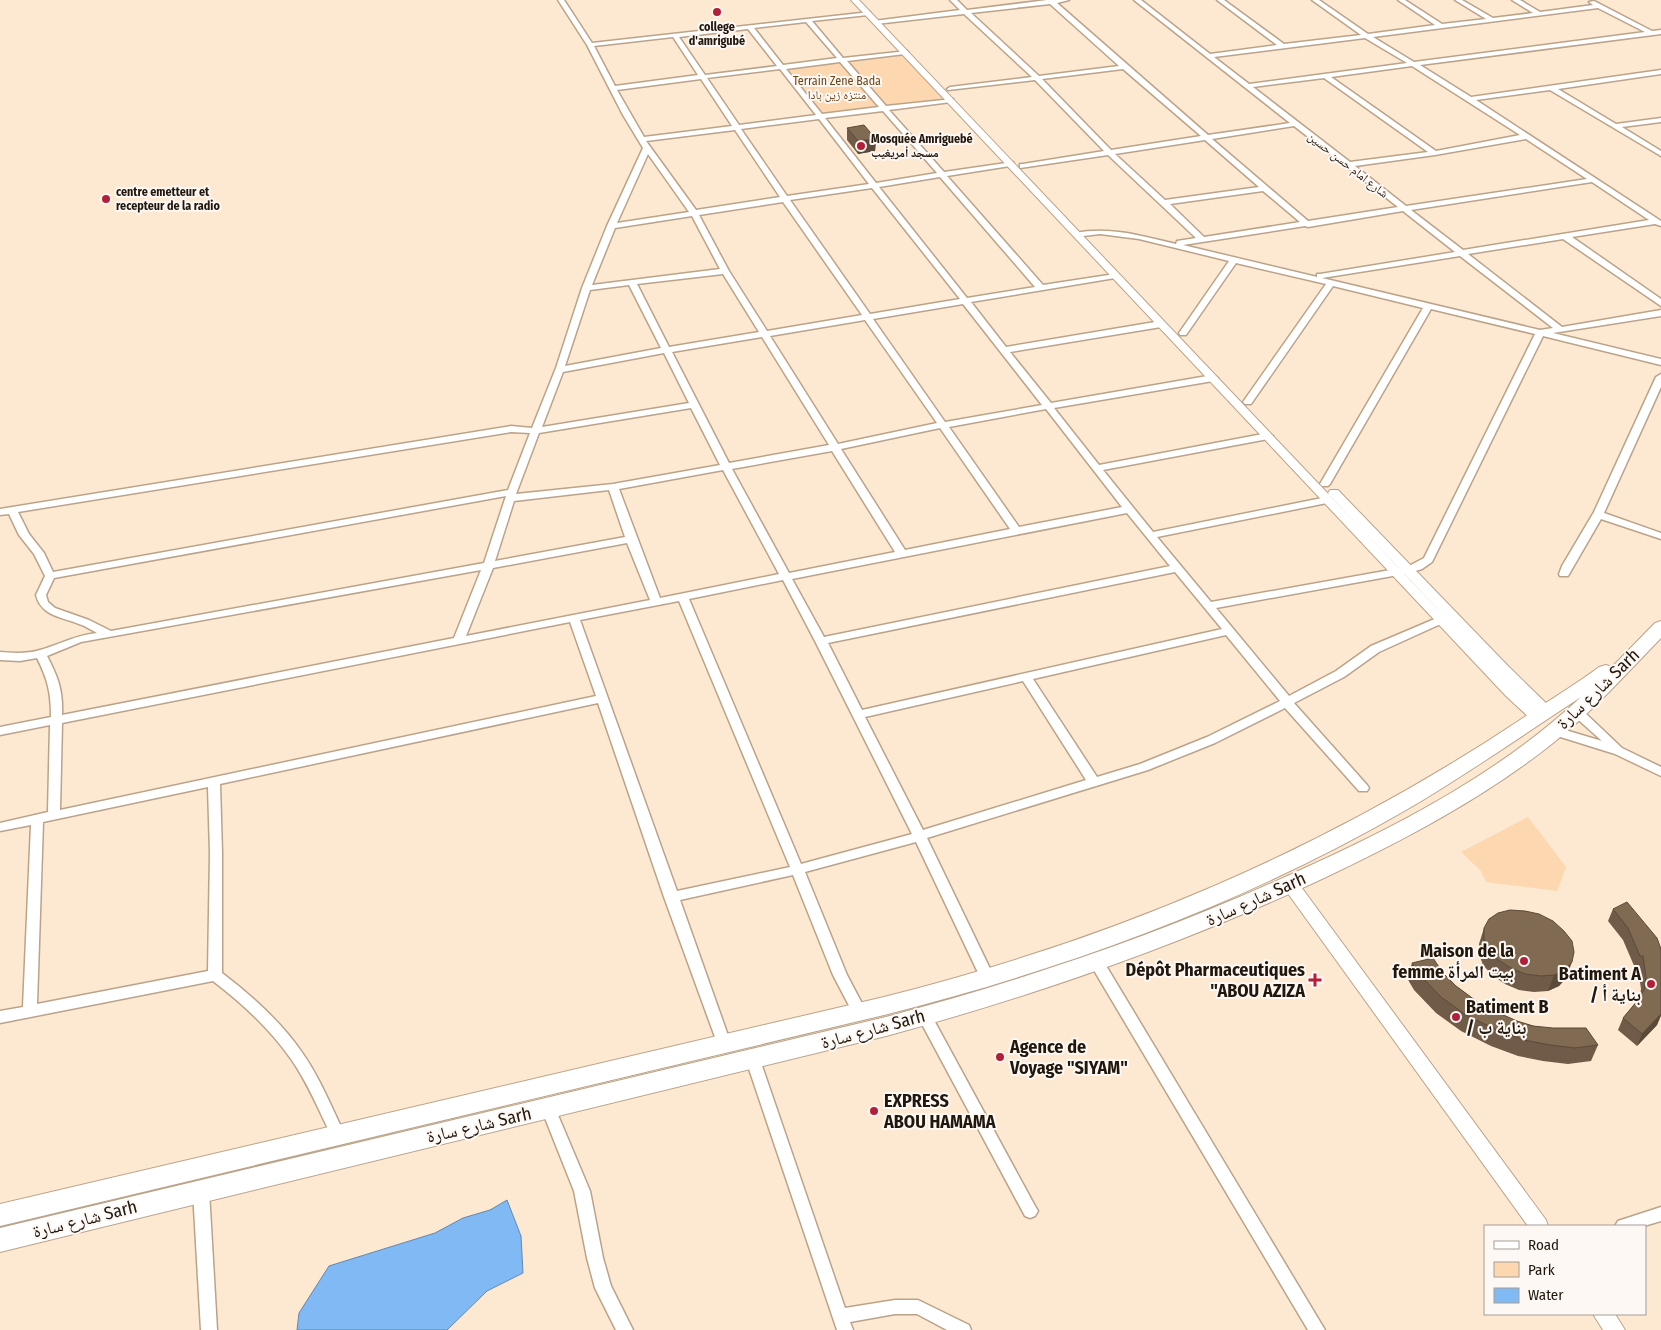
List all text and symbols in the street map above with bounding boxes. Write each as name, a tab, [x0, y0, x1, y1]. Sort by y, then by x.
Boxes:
marker: college d'amrigubé	[711, 6, 723, 18]
place label: college d'amrigubé	[689, 20, 745, 48]
park label: Terrain Zene Bada منتزه زين بادا	[793, 74, 881, 102]
street label: شارع امام حسن حسين	[1304, 129, 1391, 202]
place label: Mosquée Amriguebé مسجد أمريغيب	[871, 132, 973, 160]
marker: Mosquée Amriguebé مسجد أمريغيب	[855, 140, 867, 152]
place label: centre emetteur et recepteur de la radio	[116, 185, 220, 213]
marker: centre emetteur et recepteur de la radio	[100, 193, 112, 205]
street label: شارع سارة Sarh	[1552, 644, 1644, 734]
street label: شارع سارة Sarh	[1203, 867, 1309, 931]
place label: Maison de la femme بيت المرأة	[1393, 940, 1514, 983]
marker: Maison de la femme بيت المرأة	[1518, 955, 1530, 967]
place label: Dépôt Pharmaceutiques "ABOU AZIZA	[1126, 959, 1305, 1002]
place label: Batiment A / بناية أ	[1559, 963, 1641, 1006]
marker: Dépôt Pharmaceutiques "ABOU AZIZA	[1309, 974, 1321, 986]
marker: Batiment A / بناية أ	[1645, 978, 1657, 990]
place label: Batiment B / بناية ب	[1466, 996, 1548, 1039]
street label: شارع سارة Sarh	[819, 1005, 927, 1053]
marker: Batiment B / بناية ب	[1450, 1011, 1462, 1023]
place label: Agence de Voyage "SIYAM"	[1009, 1036, 1128, 1079]
marker: Agence de Voyage "SIYAM"	[994, 1051, 1006, 1063]
place label: EXPRESS ABOU HAMAMA	[883, 1090, 996, 1133]
street label: شارع سارة Sarh	[424, 1102, 534, 1148]
marker: EXPRESS ABOU HAMAMA	[868, 1105, 880, 1117]
street label: شارع سارة Sarh	[30, 1195, 140, 1243]
legend	[1484, 1225, 1646, 1315]
text: Road	[1528, 1236, 1559, 1254]
text: Park	[1528, 1261, 1555, 1279]
text: Water	[1528, 1286, 1564, 1304]

